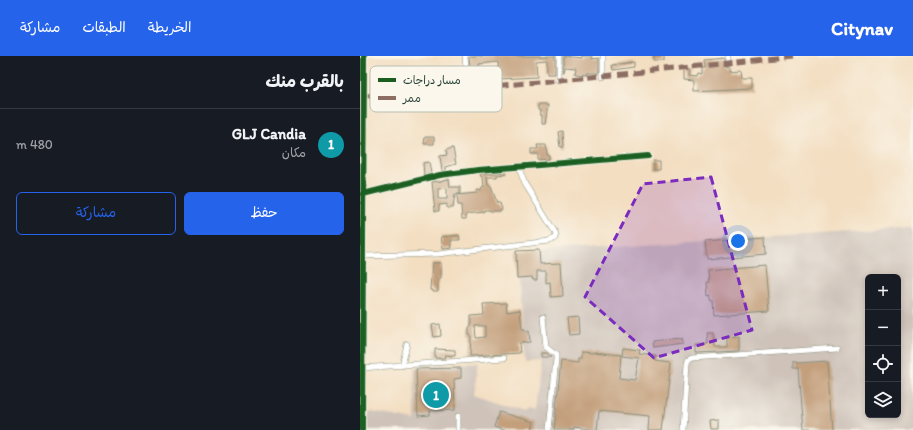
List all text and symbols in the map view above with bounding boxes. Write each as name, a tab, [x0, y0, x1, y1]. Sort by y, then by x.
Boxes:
text: Citynav	[831, 17, 893, 40]
text: مشاركة	[20, 19, 60, 36]
text: الطبقات	[82, 19, 126, 36]
text: الخريطة	[148, 19, 191, 36]
legend	[370, 66, 502, 112]
text: بالقرب منك	[266, 71, 344, 91]
text: مسار دراجات	[403, 74, 461, 87]
text: ممر	[402, 92, 421, 105]
text: GLJ Candia	[232, 125, 306, 143]
text: 480 m	[16, 137, 53, 152]
text: 1	[328, 137, 334, 152]
text: مكان	[282, 145, 306, 160]
button: مشاركة	[16, 192, 176, 235]
button: حفظ	[184, 192, 344, 235]
your location	[728, 231, 748, 251]
map controls	[865, 274, 901, 418]
button: +	[865, 274, 901, 310]
button: −	[865, 310, 901, 346]
button: locate	[865, 346, 901, 382]
pin: 1	[423, 380, 449, 410]
button: layers	[865, 382, 901, 418]

